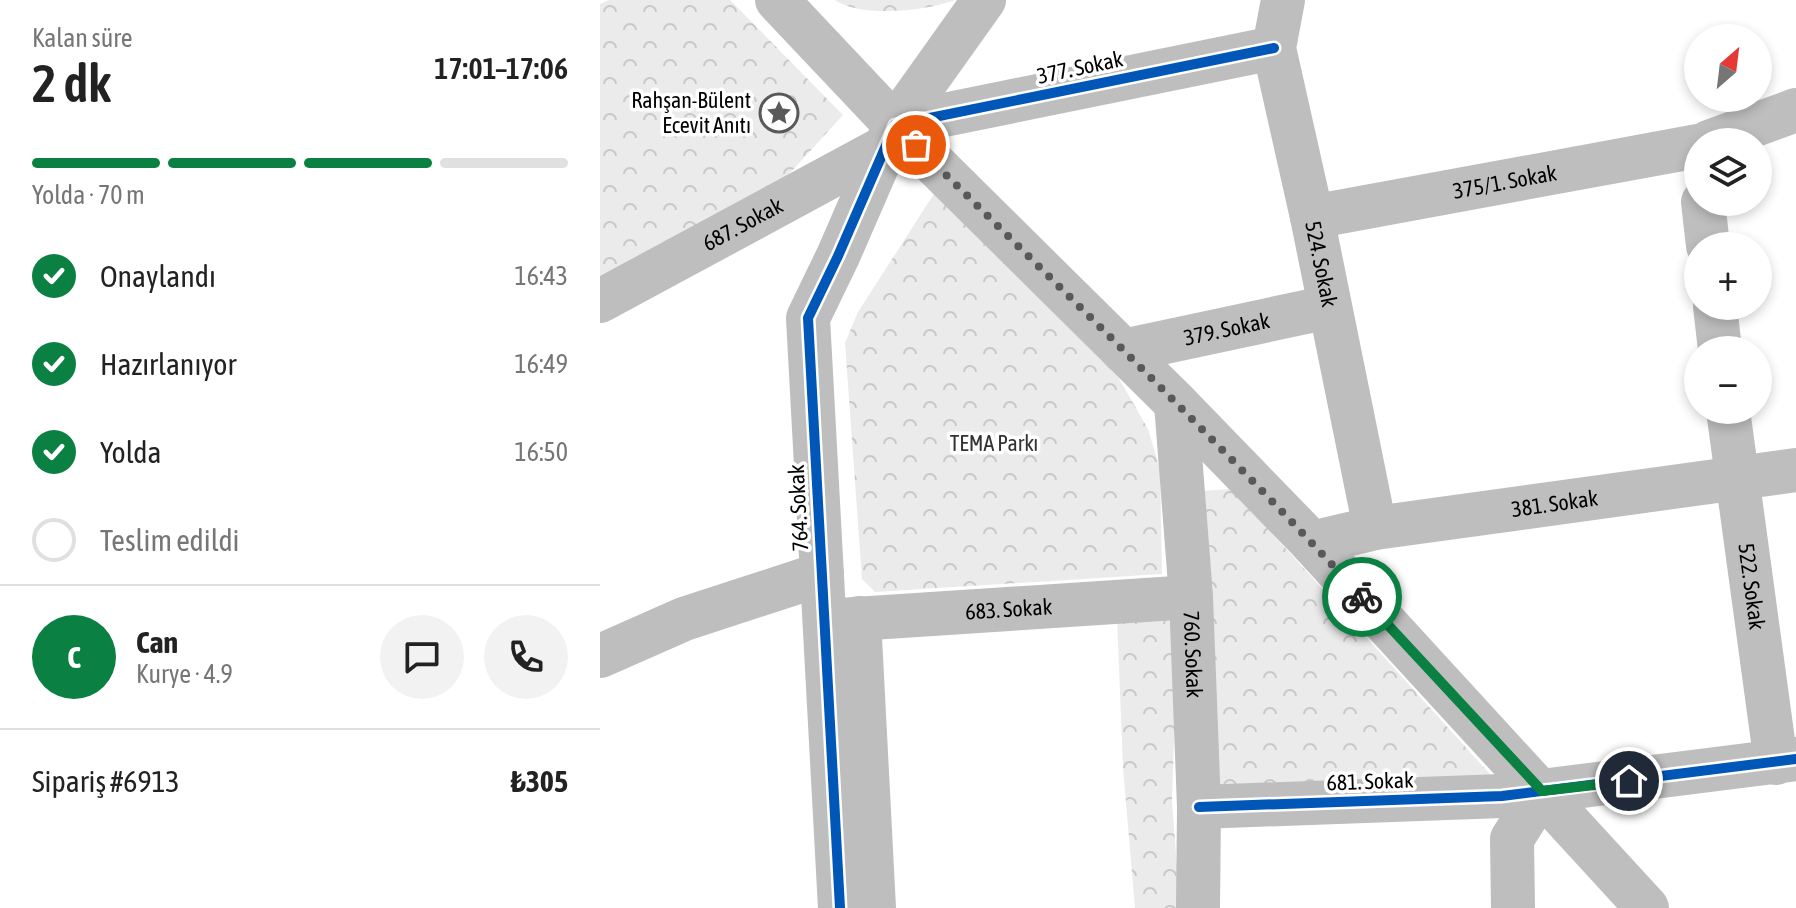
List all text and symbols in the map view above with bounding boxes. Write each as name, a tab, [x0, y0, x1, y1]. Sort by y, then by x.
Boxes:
text: Kalan süre	[32, 23, 133, 53]
north arrow	[1684, 24, 1772, 112]
map controls	[1684, 24, 1772, 424]
street label: 377. Sokak	[1035, 45, 1126, 89]
text: 17:01–17:06	[434, 51, 568, 85]
text: 2 dk	[32, 53, 111, 113]
place label: Rahşan-Bülent Ecevit Anıtı	[631, 87, 751, 138]
place icon: Rahşan-Bülent Ecevit Anıtı	[758, 92, 800, 134]
pin	[882, 111, 950, 179]
icon: bag	[894, 123, 938, 167]
button: layers	[1684, 128, 1772, 216]
street label: 375/1. Sokak	[1451, 159, 1559, 204]
text: Yolda · 70 m	[32, 180, 145, 210]
street label: 687. Sokak	[698, 192, 787, 256]
street label: 524. Sokak	[1300, 219, 1343, 310]
button: +	[1684, 232, 1772, 320]
icon: check	[32, 254, 76, 298]
text: Onaylandı	[100, 259, 216, 293]
text: 16:43	[514, 261, 568, 291]
street label: 379. Sokak	[1181, 307, 1272, 351]
button: −	[1684, 336, 1772, 424]
icon: check	[32, 342, 76, 386]
text: Hazırlanıyor	[100, 347, 236, 381]
text: 16:49	[514, 349, 568, 379]
icon: check	[32, 430, 76, 474]
park label: TEMA Parkı	[950, 430, 1038, 456]
text: Yolda	[100, 435, 161, 469]
text: 16:50	[514, 437, 568, 467]
street label: 764. Sokak	[783, 464, 813, 552]
street label: 381. Sokak	[1510, 484, 1600, 522]
text: Teslim edildi	[100, 523, 240, 557]
street label: 522. Sokak	[1733, 541, 1771, 632]
courier	[1322, 557, 1402, 637]
icon: bike	[1340, 575, 1384, 619]
street label: 683. Sokak	[964, 593, 1053, 625]
street label: 760. Sokak	[1179, 610, 1208, 699]
button: chat	[380, 615, 464, 699]
button: phone	[484, 615, 568, 699]
text: Can	[136, 625, 178, 659]
text: C	[67, 640, 81, 674]
text: Kurye · 4.9	[136, 659, 233, 689]
pin	[1595, 747, 1663, 815]
icon: home	[1607, 759, 1651, 803]
text: Sipariş #6913	[32, 764, 180, 798]
text: ₺305	[511, 764, 568, 798]
street label: 681. Sokak	[1326, 766, 1414, 796]

